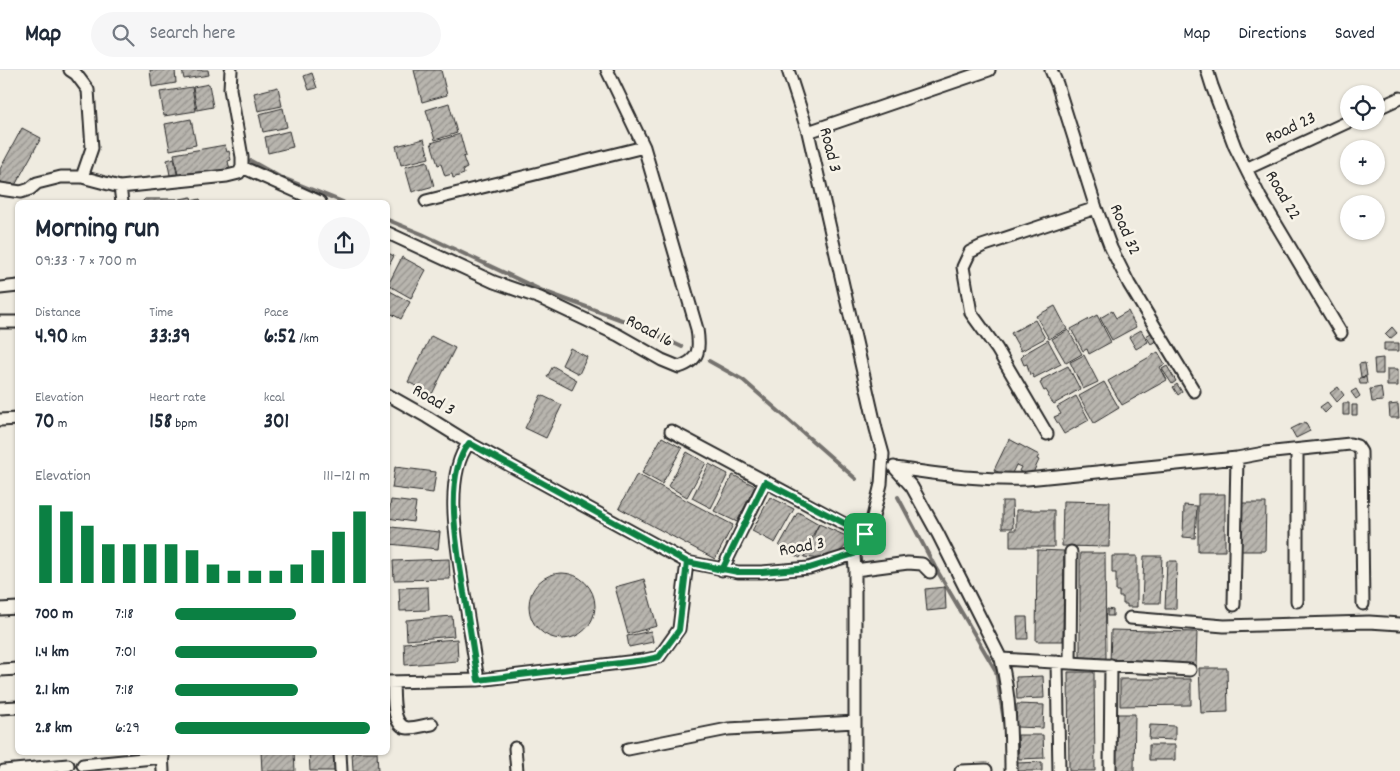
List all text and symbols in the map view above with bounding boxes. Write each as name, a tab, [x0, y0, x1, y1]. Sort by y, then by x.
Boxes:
search box	[91, 12, 441, 57]
text: Map	[25, 18, 61, 52]
icon: search	[109, 21, 137, 49]
text: Search here	[149, 21, 235, 48]
text: Map	[1183, 22, 1210, 47]
text: Directions	[1238, 22, 1307, 47]
text: Saved	[1335, 22, 1375, 47]
map controls	[1340, 85, 1385, 240]
button: locate	[1340, 85, 1385, 130]
street label: Road 23	[1261, 106, 1321, 152]
street label: Road 3	[811, 125, 847, 175]
button: +	[1340, 140, 1385, 185]
street label: Road 22	[1258, 167, 1306, 225]
button: −	[1340, 195, 1385, 240]
street label: Road 32	[1102, 200, 1146, 260]
text: Morning run	[35, 211, 159, 251]
button: share	[318, 217, 370, 269]
text: 09:33 · 7 × 700 m	[35, 250, 137, 273]
text: Distance	[35, 303, 81, 323]
text: Time	[149, 303, 173, 323]
text: Pace	[264, 303, 288, 323]
street label: Road 16	[621, 309, 677, 355]
text: 4.90	[35, 323, 68, 353]
text: 33:39	[149, 323, 190, 353]
text: 6:52	[264, 323, 296, 353]
text: km	[68, 329, 87, 349]
text: /km	[296, 329, 319, 349]
street label: Road 3	[407, 379, 459, 423]
text: Elevation	[35, 388, 84, 408]
text: Heart rate	[149, 388, 206, 408]
text: kcal	[264, 388, 285, 408]
text: 70	[35, 408, 55, 438]
text: 158	[149, 408, 172, 438]
text: 301	[264, 408, 289, 438]
text: m	[55, 414, 67, 434]
text: bpm	[172, 414, 197, 434]
text: Elevation	[35, 465, 91, 488]
text: 111–121 m	[323, 465, 370, 488]
pin	[844, 513, 886, 555]
icon: arrive	[851, 520, 879, 548]
street label: Road 3	[777, 532, 827, 564]
text: 700 m	[35, 603, 73, 626]
text: 7:18	[115, 603, 134, 626]
text: 1.4 km	[35, 641, 69, 664]
text: 7:01	[115, 641, 136, 664]
text: 2.1 km	[35, 679, 69, 702]
text: 7:18	[115, 679, 134, 702]
text: 2.8 km	[35, 717, 72, 740]
text: 6:29	[115, 717, 140, 740]

